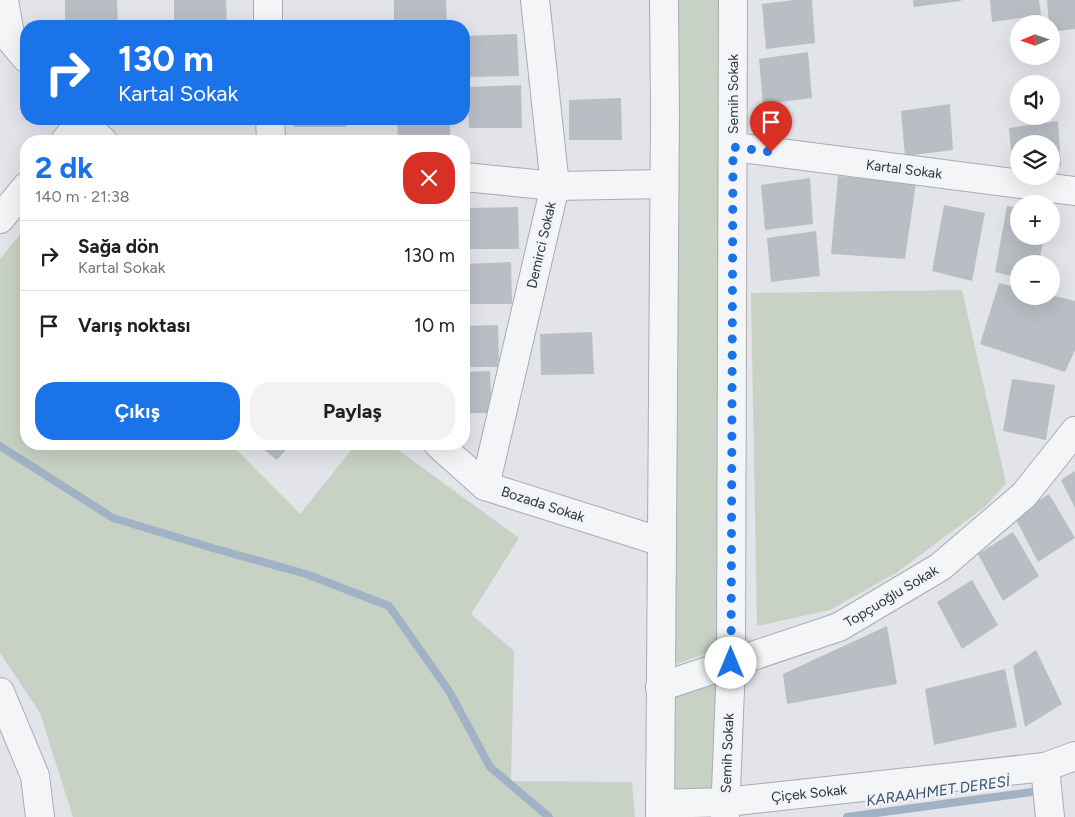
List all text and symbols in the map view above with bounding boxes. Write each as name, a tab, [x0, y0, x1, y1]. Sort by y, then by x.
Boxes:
north arrow	[1010, 15, 1060, 65]
map controls	[1010, 15, 1060, 305]
text: 130 m	[118, 38, 214, 80]
icon: right	[35, 40, 100, 105]
street label: Semih Sokak	[725, 54, 742, 134]
button: sound	[1010, 75, 1060, 125]
text: Kartal Sokak	[118, 80, 238, 107]
pin	[750, 101, 792, 152]
icon: arrive	[757, 108, 785, 136]
button: layers	[1010, 135, 1060, 185]
text: 2 dk	[35, 149, 94, 186]
button: close	[403, 152, 455, 204]
street label: Kartal Sokak	[865, 156, 943, 183]
text: 140 m · 21:38	[35, 187, 129, 206]
button: +	[1010, 195, 1060, 245]
street label: Demirci Sokak	[523, 200, 560, 290]
text: Sağa dön	[78, 235, 159, 258]
icon: right	[35, 242, 63, 270]
text: 130 m	[404, 244, 455, 267]
button: −	[1010, 255, 1060, 305]
text: Kartal Sokak	[78, 258, 165, 277]
icon: arrive	[35, 312, 63, 340]
text: Varış noktası	[78, 314, 190, 337]
text: 10 m	[414, 314, 455, 337]
button: Çıkış	[35, 382, 240, 440]
button: Paylaş	[250, 382, 455, 440]
street label: Bozada Sokak	[499, 483, 587, 526]
street label: Topçuoğlu Sokak	[841, 562, 942, 631]
position arrow	[704, 636, 756, 688]
street label: Semih Sokak	[718, 713, 737, 793]
water label: KARAAHMET DERESİ	[865, 772, 1012, 810]
street label: Çiçek Sokak	[770, 781, 848, 806]

